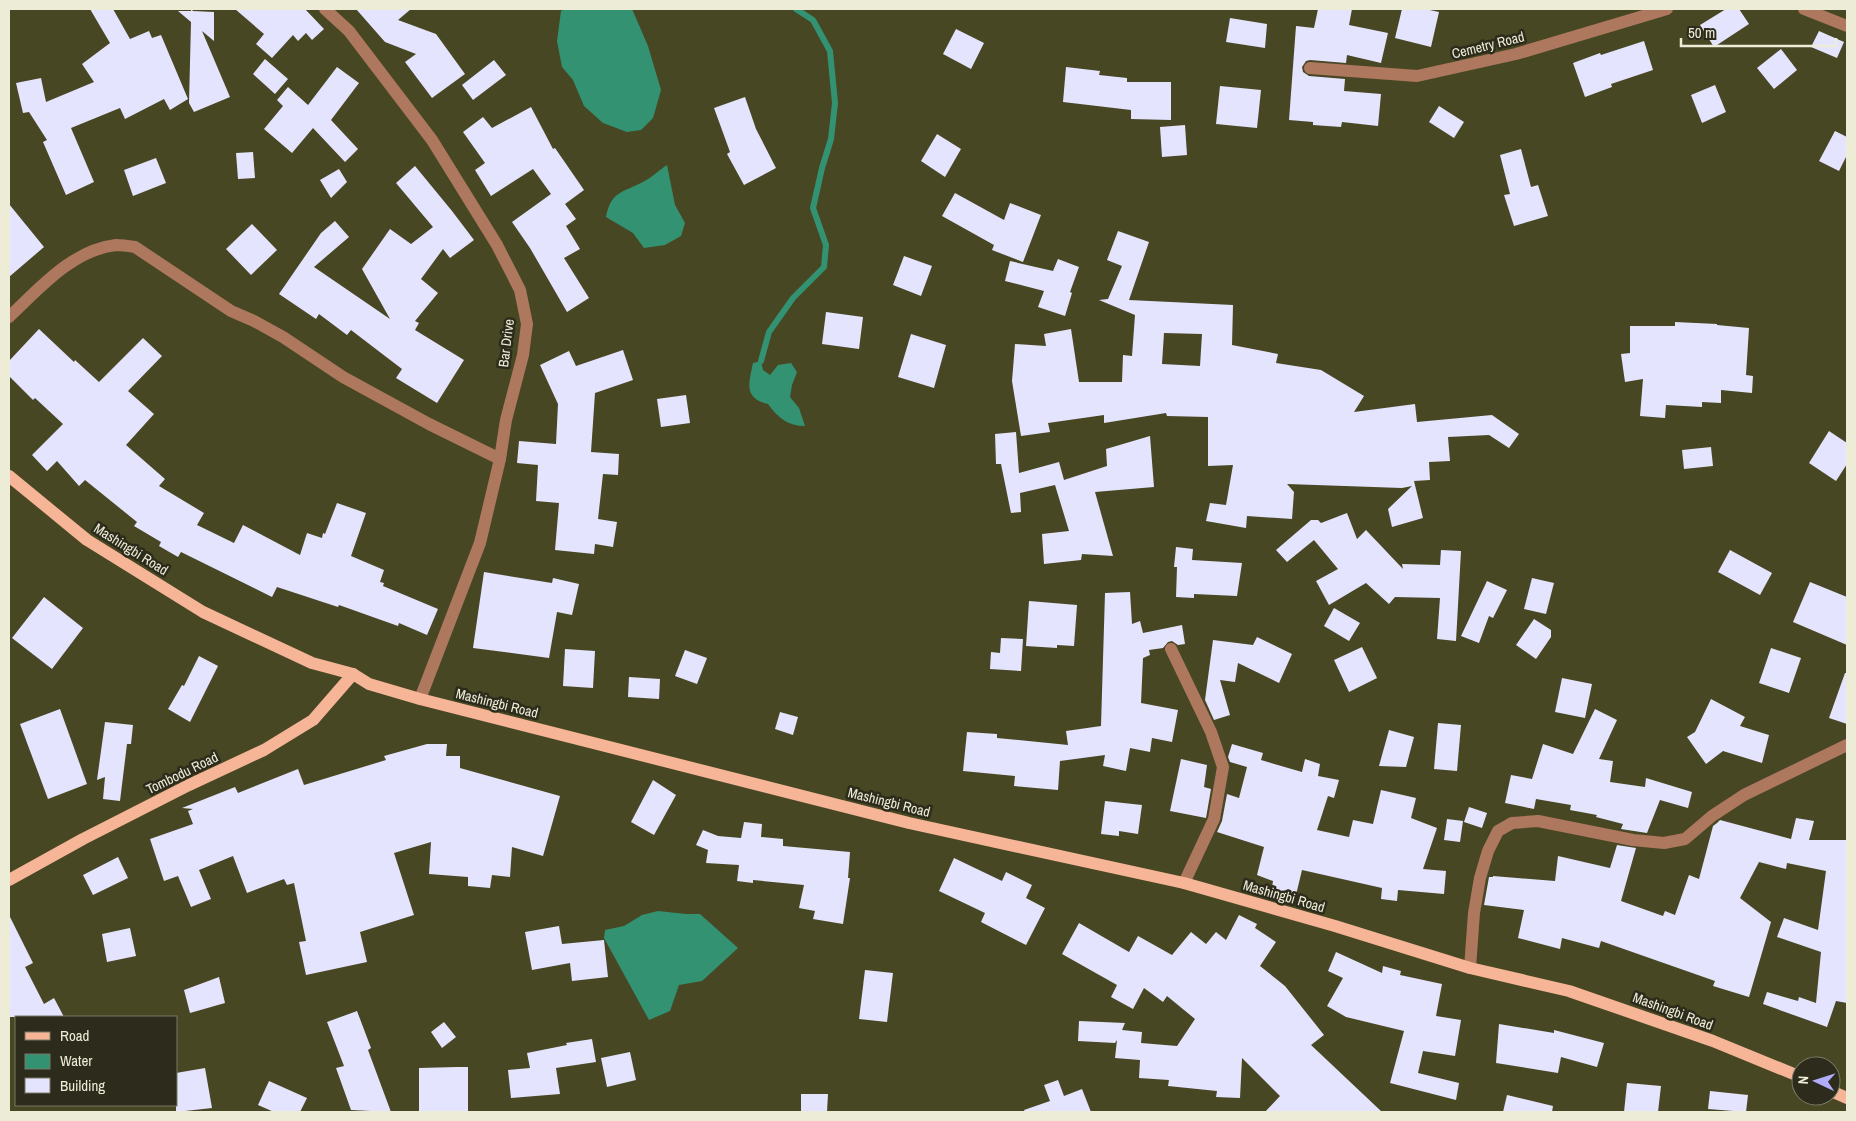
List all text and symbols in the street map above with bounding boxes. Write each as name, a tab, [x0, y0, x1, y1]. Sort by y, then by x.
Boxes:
scale bar	[1681, 15, 1836, 47]
text: 50 m	[1688, 22, 1715, 43]
street label: Cemetry Road	[1450, 27, 1526, 63]
street label: Bar Drive	[494, 318, 518, 368]
street label: Mashingbi Road	[91, 519, 171, 579]
street label: Mashingbi Road	[454, 684, 540, 722]
street label: Tombodu Road	[143, 748, 221, 798]
street label: Mashingbi Road	[846, 783, 932, 821]
street label: Mashingbi Road	[1241, 876, 1327, 916]
street label: Mashingbi Road	[1630, 988, 1716, 1034]
legend	[15, 1016, 178, 1106]
text: Road	[60, 1025, 89, 1046]
text: Water	[60, 1050, 92, 1071]
north arrow	[1791, 1056, 1841, 1106]
text: Building	[60, 1075, 105, 1096]
text: N	[1794, 1075, 1812, 1085]

